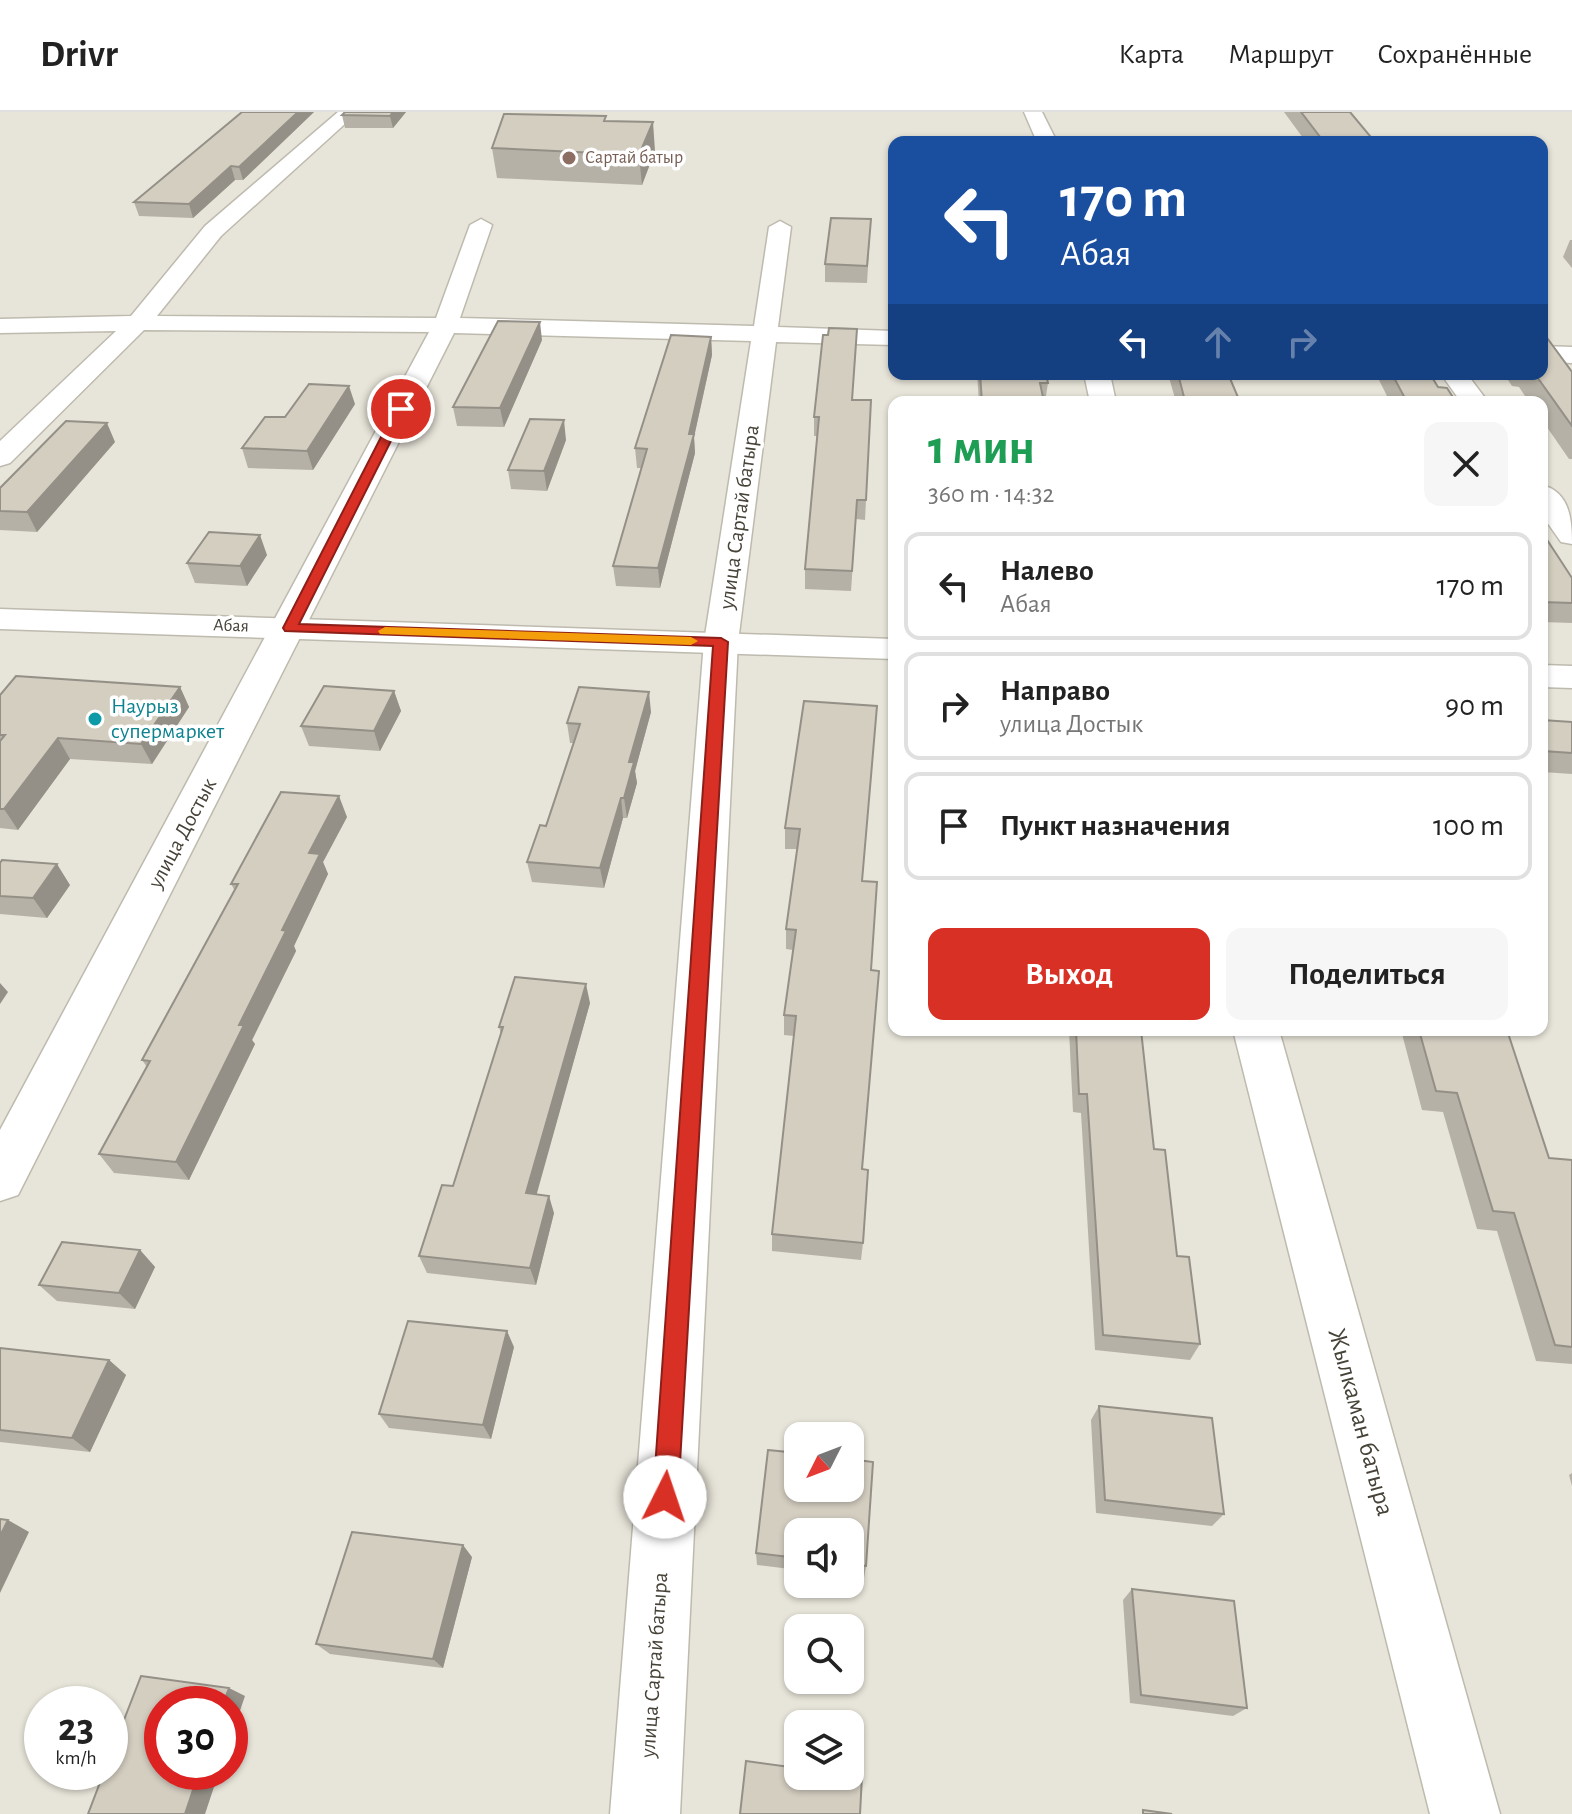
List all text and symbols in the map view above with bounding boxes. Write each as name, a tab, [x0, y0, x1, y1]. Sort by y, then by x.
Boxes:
text: Drivr	[40, 36, 118, 74]
text: Карта	[1118, 41, 1184, 69]
text: Маршрут	[1228, 41, 1333, 69]
text: Сохранённые	[1377, 41, 1532, 69]
place label: Сартай батыр	[585, 148, 683, 167]
marker: Сартай батыр	[560, 149, 578, 167]
icon: left	[928, 168, 1032, 272]
text: 170 m	[1060, 171, 1187, 227]
text: Абая	[1060, 236, 1132, 272]
icon: left	[1112, 320, 1156, 364]
icon: ahead	[1196, 320, 1240, 364]
icon: right	[1280, 320, 1324, 364]
pin	[367, 375, 435, 443]
icon: arrive	[379, 387, 423, 431]
button: close	[1424, 422, 1508, 506]
street label: улица Сартай батыра	[715, 423, 763, 612]
text: 1 мин	[928, 425, 1035, 473]
text: 360 m · 14:32	[928, 481, 1054, 507]
text: Налево	[1000, 556, 1094, 586]
icon: left	[932, 564, 976, 608]
text: 170 m	[1436, 571, 1504, 601]
text: Абая	[1000, 591, 1052, 617]
street label: Абая	[213, 615, 249, 636]
text: Направо	[1000, 676, 1110, 706]
icon: right	[932, 684, 976, 728]
text: 90 m	[1445, 691, 1504, 721]
place label: Наурыз супермаркет	[111, 695, 225, 742]
marker: Наурыз супермаркет	[86, 710, 104, 728]
text: улица Достык	[1000, 711, 1143, 737]
street label: улица Достык	[143, 774, 220, 893]
icon: arrive	[932, 804, 976, 848]
text: Пункт назначения	[1000, 811, 1231, 841]
text: 100 m	[1433, 811, 1504, 841]
button: Выход	[928, 928, 1210, 1020]
button: Поделиться	[1226, 928, 1508, 1020]
street label: Жылкаман батыра	[1323, 1325, 1399, 1519]
north arrow	[784, 1422, 864, 1502]
map controls	[784, 1422, 864, 1790]
position arrow	[623, 1455, 707, 1539]
button: sound	[784, 1518, 864, 1598]
street label: улица Сартай батыра	[636, 1571, 671, 1760]
button: search	[784, 1614, 864, 1694]
speed limit sign: 30	[144, 1686, 248, 1790]
text: 23	[58, 1708, 94, 1748]
button: layers	[784, 1710, 864, 1790]
text: km/h	[55, 1748, 97, 1768]

